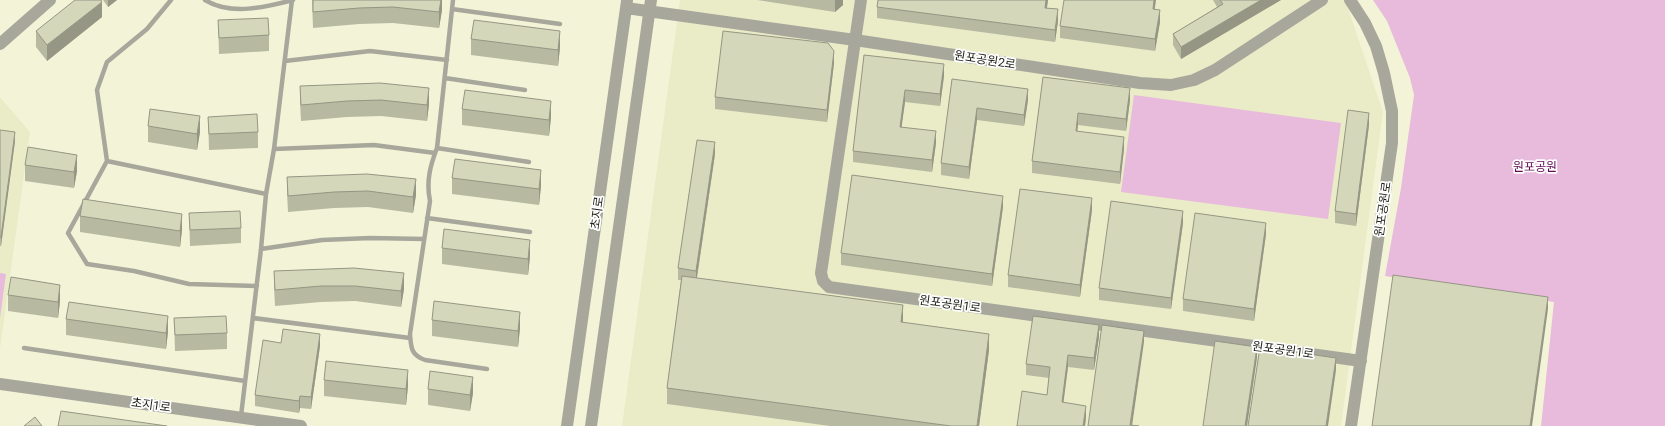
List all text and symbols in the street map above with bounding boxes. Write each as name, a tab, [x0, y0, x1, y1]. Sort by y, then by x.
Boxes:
street label: 원포공원2로	[953, 48, 1017, 72]
park label: 원포공원	[1513, 160, 1557, 174]
street label: 원포공원로	[1372, 181, 1394, 237]
street label: 초지로	[588, 196, 606, 230]
street label: 원포공원1로	[918, 293, 982, 315]
street label: 원포공원1로	[1251, 339, 1315, 361]
street label: 초지1로	[130, 395, 172, 415]

